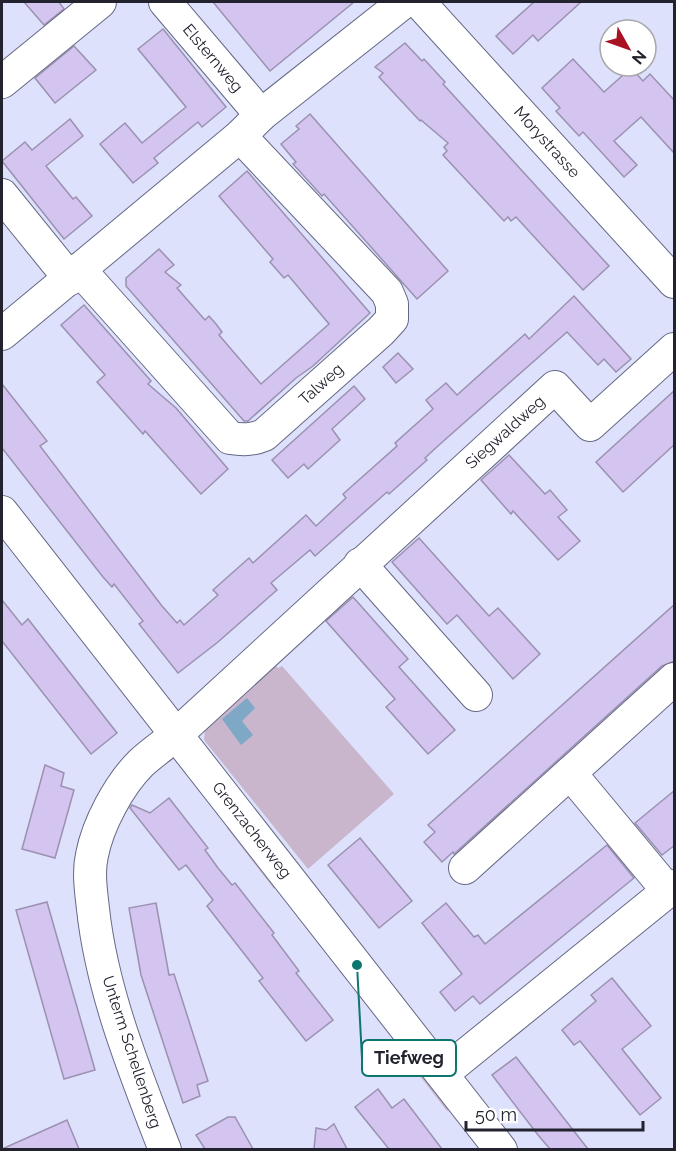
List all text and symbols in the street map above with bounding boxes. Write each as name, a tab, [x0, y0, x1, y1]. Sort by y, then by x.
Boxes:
north arrow	[598, 18, 658, 78]
street label: Elsternweg	[179, 20, 247, 96]
text: N	[628, 47, 650, 68]
street label: Morystrasse	[510, 102, 584, 182]
street label: Talweg	[295, 359, 347, 409]
street label: Siegwaldweg	[461, 391, 549, 473]
street label: Grenzacherweg	[208, 778, 296, 882]
street label: Unterm Schellenberg	[98, 973, 166, 1131]
callout: Tiefweg	[362, 1040, 456, 1076]
text: Tiefweg	[374, 1047, 444, 1068]
scale bar	[466, 1094, 643, 1132]
text: 50 m	[475, 1104, 517, 1125]

